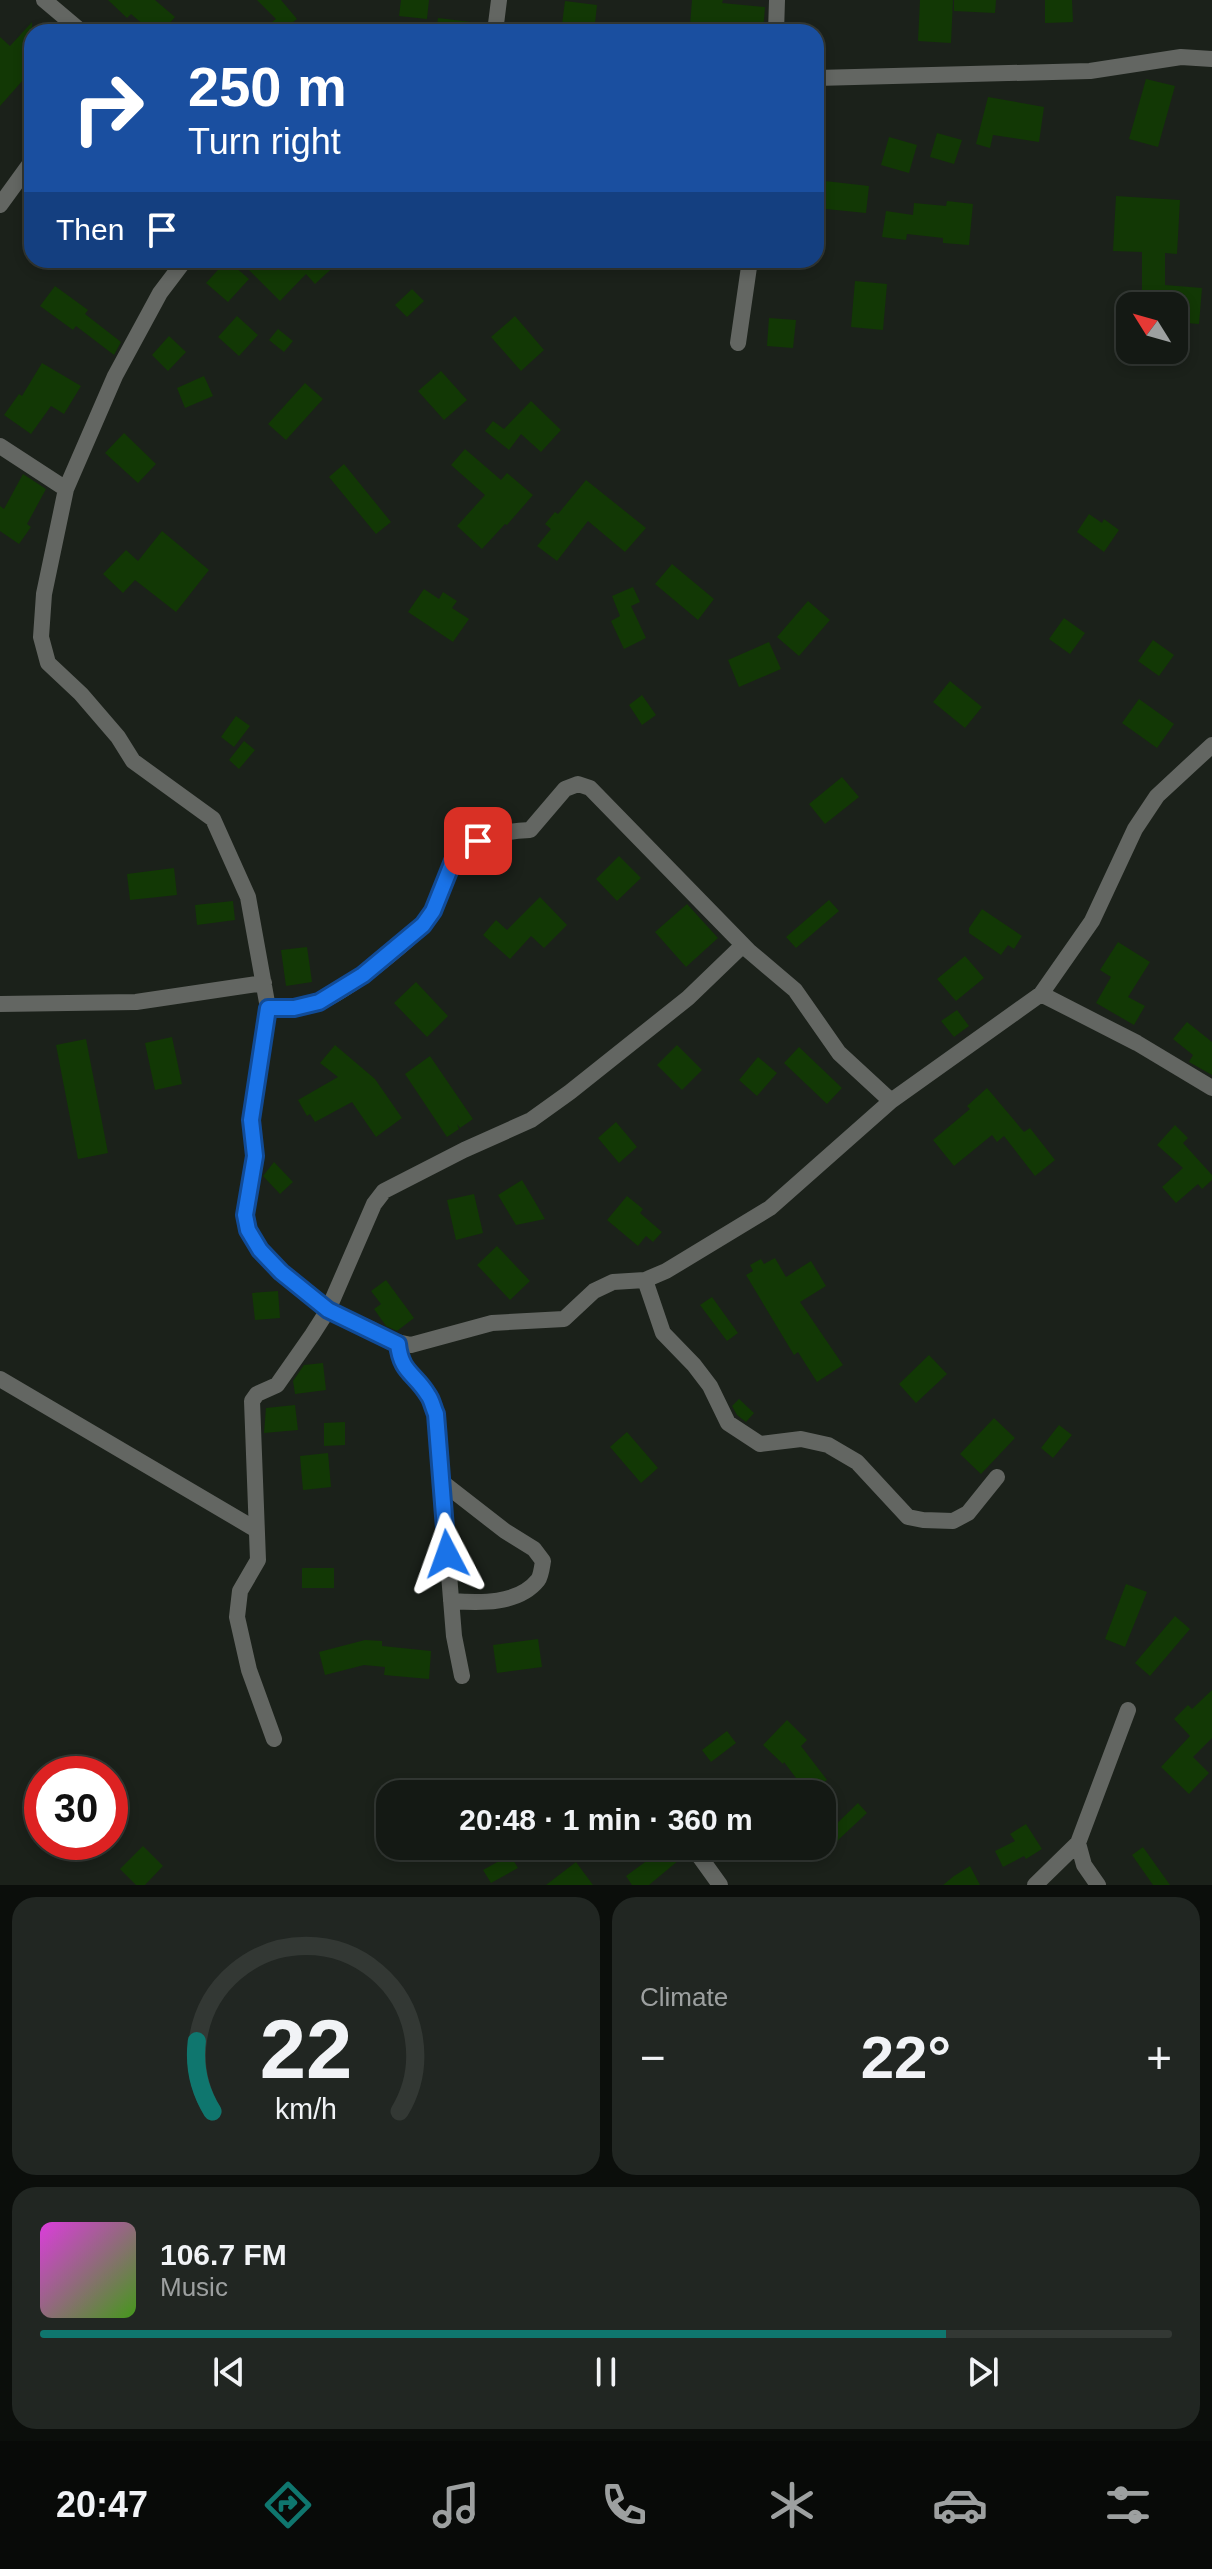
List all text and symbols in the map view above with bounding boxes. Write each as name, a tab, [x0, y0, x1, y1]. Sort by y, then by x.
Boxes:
text: 250 m	[188, 55, 347, 118]
icon: right	[56, 56, 160, 160]
text: Turn right	[188, 121, 341, 162]
icon: arrive	[140, 208, 184, 252]
text: Then	[56, 213, 124, 246]
north arrow	[1116, 292, 1188, 364]
map controls	[1116, 292, 1188, 364]
pin	[444, 807, 512, 875]
icon: arrive	[456, 819, 500, 863]
position arrow	[405, 1512, 489, 1596]
speed limit sign: 30	[24, 1756, 128, 1860]
text: 20:48 · 1 min · 360 m	[459, 1803, 753, 1836]
text: Climate	[640, 1982, 728, 2012]
text: 22	[260, 2003, 352, 2096]
text: 22°	[861, 2024, 951, 2091]
text: −	[640, 2033, 666, 2082]
text: +	[1146, 2033, 1172, 2082]
text: km/h	[275, 2093, 337, 2125]
text: 106.7 FM	[160, 2238, 287, 2271]
text: Music	[160, 2272, 228, 2302]
icon: previous	[207, 2350, 251, 2394]
icon: pause	[584, 2350, 628, 2394]
icon: next	[961, 2350, 1005, 2394]
icon: directions	[260, 2477, 316, 2533]
icon: music	[428, 2477, 484, 2533]
icon: phone	[596, 2477, 652, 2533]
icon: climate	[764, 2477, 820, 2533]
icon: car	[932, 2477, 988, 2533]
icon: filters	[1100, 2477, 1156, 2533]
text: 20:47	[56, 2484, 148, 2525]

